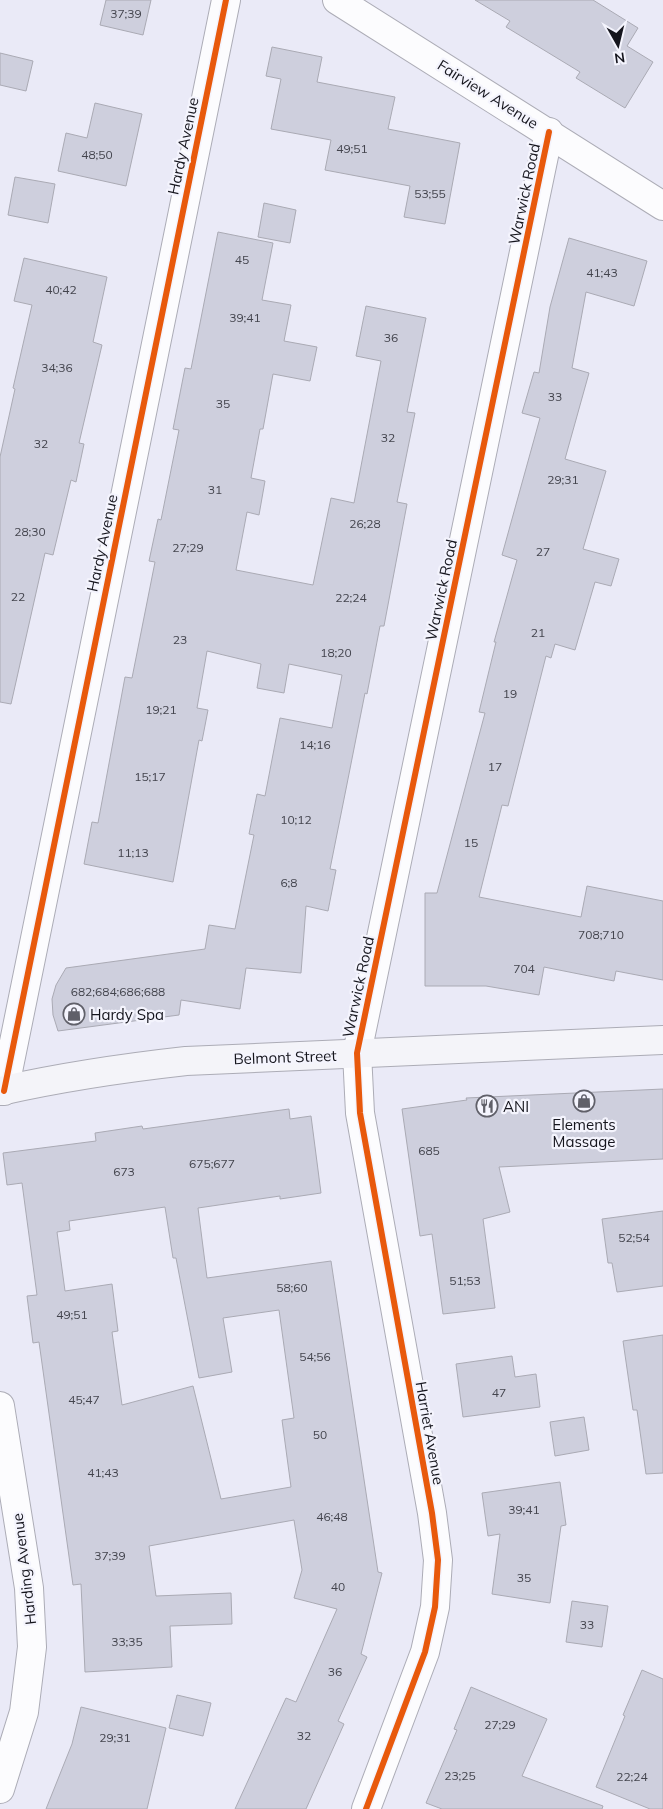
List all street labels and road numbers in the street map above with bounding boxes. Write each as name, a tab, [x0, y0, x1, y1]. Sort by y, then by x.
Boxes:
street label: Fairview Avenue	[434, 55, 542, 133]
street label: Hardy Avenue	[163, 96, 203, 196]
street label: Warwick Road	[504, 142, 544, 246]
street label: Hardy Avenue	[82, 493, 122, 593]
street label: Warwick Road	[421, 538, 461, 642]
street label: Warwick Road	[338, 935, 378, 1039]
street label: Belmont Street	[233, 1046, 337, 1068]
street label: Harriet Avenue	[412, 1380, 448, 1486]
street label: Harding Avenue	[8, 1512, 40, 1626]

